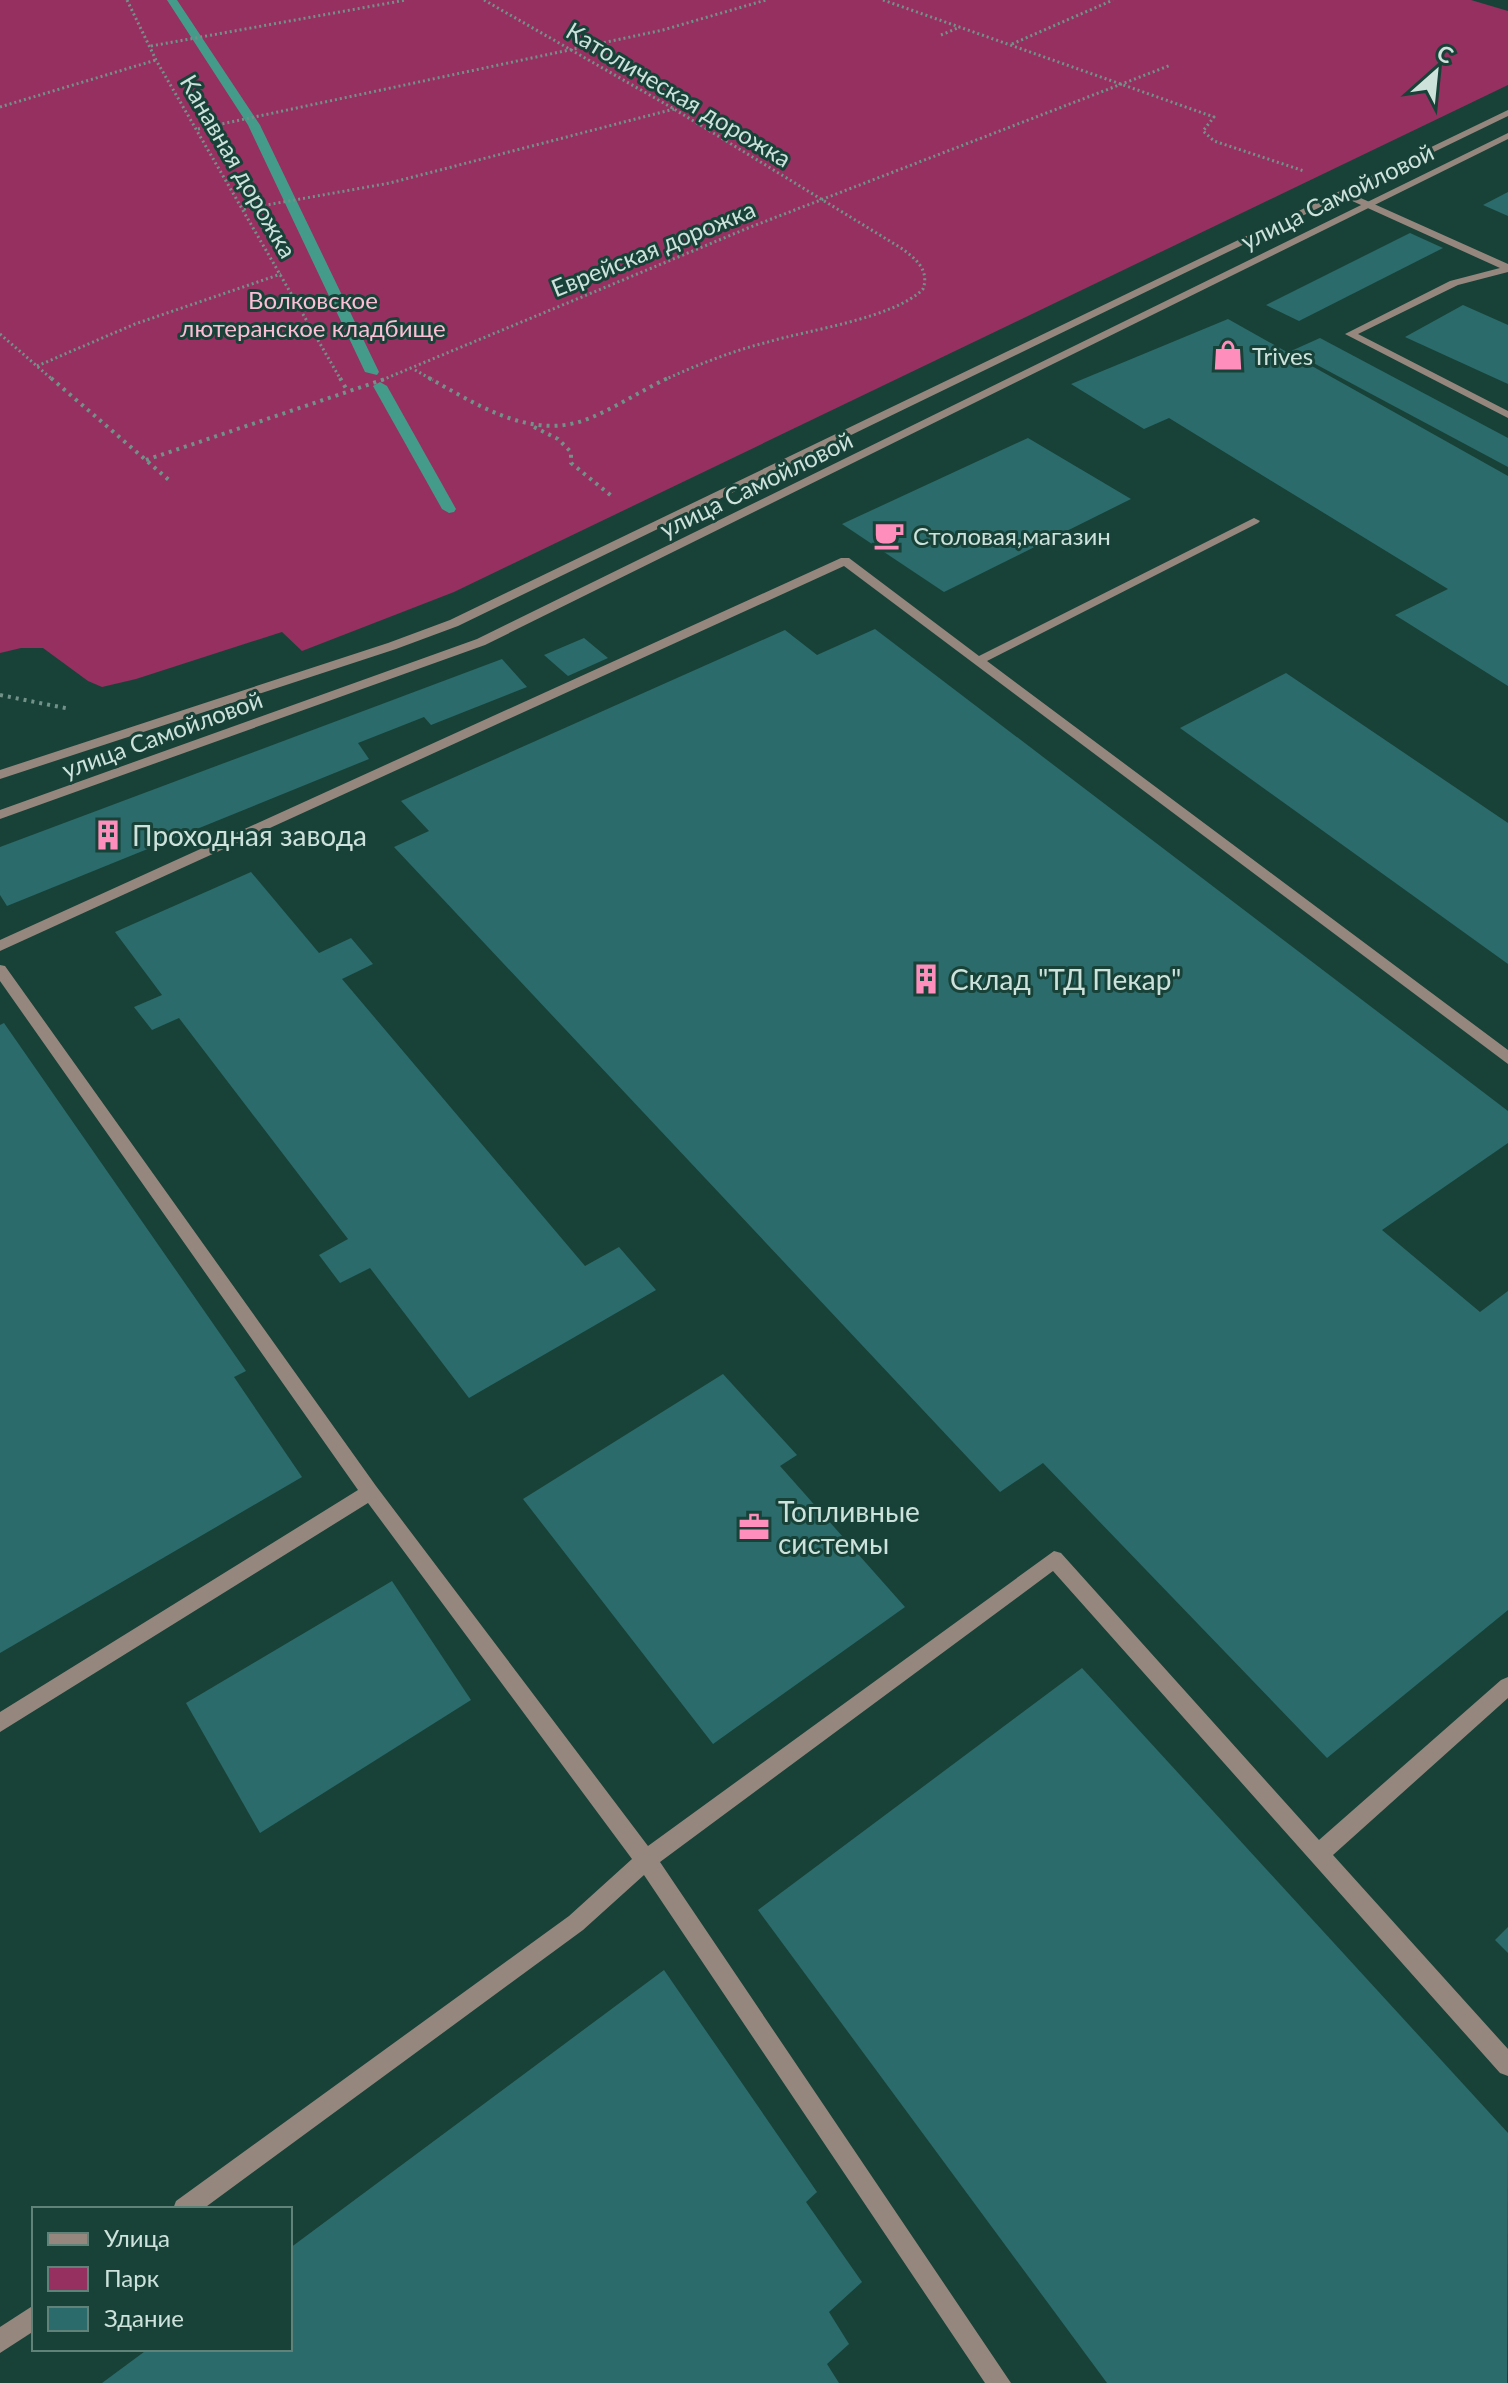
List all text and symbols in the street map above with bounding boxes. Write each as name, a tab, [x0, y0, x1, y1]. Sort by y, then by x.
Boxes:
street label: Католическая дорожка	[561, 15, 797, 173]
north arrow	[1396, 32, 1476, 112]
text: С	[1433, 38, 1458, 69]
street label: Канавная дорожка	[175, 69, 303, 263]
street label: улица Самойловой	[1236, 137, 1438, 255]
street label: Еврейская дорожка	[547, 194, 759, 302]
park label: Волковское лютеранское кладбище	[180, 285, 446, 342]
shop icon: Trives	[1211, 338, 1245, 372]
place label: Trives	[1252, 341, 1313, 370]
street label: улица Самойловой	[655, 425, 857, 543]
cafe icon: Столовая,магазин	[872, 518, 906, 552]
place label: Столовая,магазин	[913, 521, 1111, 550]
street label: улица Самойловой	[58, 684, 266, 784]
building icon: Проходная завода	[91, 818, 125, 852]
place label: Проходная завода	[132, 818, 367, 852]
building icon: Склад "ТД Пекар"	[909, 962, 943, 996]
place label: Склад "ТД Пекар"	[950, 962, 1181, 996]
place label: Топливные системы	[778, 1494, 920, 1560]
office icon: Топливные системы	[737, 1510, 771, 1544]
legend	[32, 2207, 292, 2351]
text: Улица	[104, 2223, 170, 2252]
text: Парк	[104, 2263, 160, 2292]
text: Здание	[104, 2303, 184, 2332]

